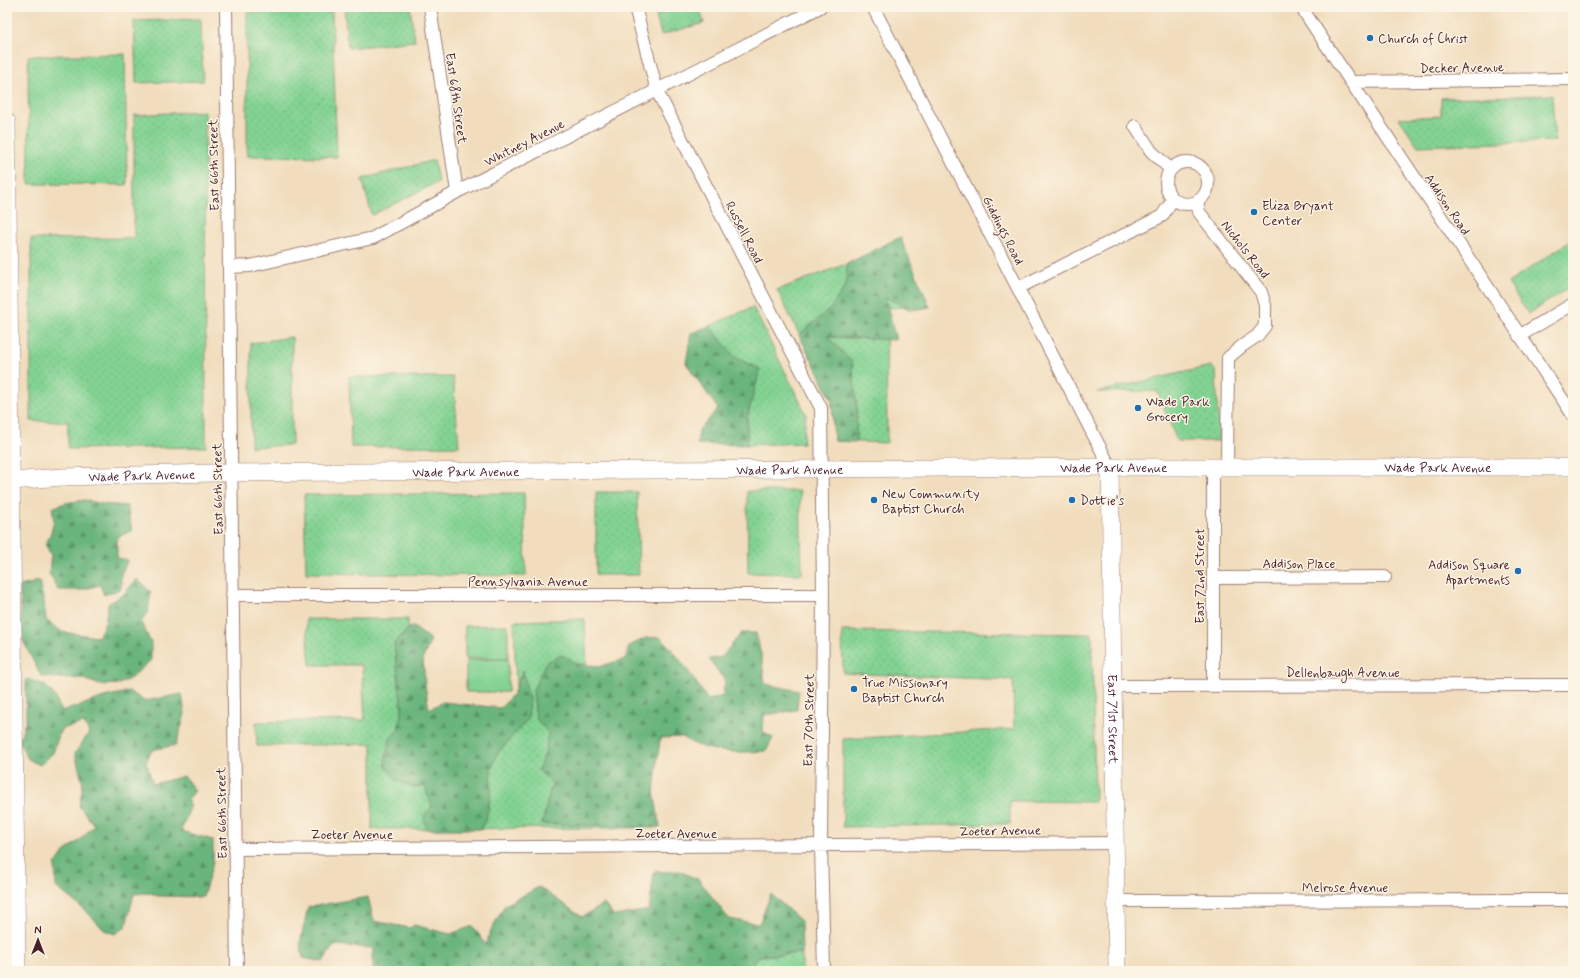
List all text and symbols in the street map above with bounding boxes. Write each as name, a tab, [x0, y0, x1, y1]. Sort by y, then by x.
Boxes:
place label: Church of Christ	[1378, 31, 1468, 48]
marker: Church of Christ	[1365, 33, 1375, 43]
street label: East 68th Street	[441, 52, 470, 145]
street label: Decker Avenue	[1420, 59, 1504, 78]
street label: Whitney Avenue	[482, 116, 568, 171]
street label: East 66th Street	[205, 118, 224, 211]
street label: Addison Road	[1420, 171, 1474, 239]
street label: Giddings Road	[976, 193, 1027, 269]
place label: Eliza Bryant Center	[1262, 198, 1334, 230]
street label: Russell Road	[721, 199, 767, 267]
marker: Eliza Bryant Center	[1249, 207, 1259, 217]
street label: Nichols Road	[1217, 217, 1273, 282]
place label: Wade Park Grocery	[1146, 394, 1210, 426]
marker: Wade Park Grocery	[1133, 403, 1143, 413]
street label: East 66th Street	[209, 442, 228, 535]
street label: Wade Park Avenue	[1060, 460, 1167, 477]
street label: Wade Park Avenue	[1384, 460, 1491, 477]
street label: Wade Park Avenue	[736, 462, 843, 479]
street label: Wade Park Avenue	[412, 464, 519, 482]
street label: Wade Park Avenue	[88, 466, 196, 486]
place label: New Community Baptist Church	[882, 486, 980, 518]
place label: Dottie's	[1080, 493, 1125, 510]
marker: New Community Baptist Church	[869, 495, 879, 505]
marker: Dottie's	[1067, 495, 1077, 505]
street label: East 72nd Street	[1192, 528, 1209, 624]
street label: Addison Place	[1263, 556, 1336, 573]
place label: Addison Square Apartments	[1428, 557, 1510, 590]
marker: Addison Square Apartments	[1513, 566, 1523, 576]
street label: Pennsylvania Avenue	[468, 574, 588, 591]
street label: Dellenbaugh Avenue	[1286, 665, 1400, 683]
street label: East 70th Street	[800, 673, 819, 767]
street label: East 71st Street	[1103, 674, 1121, 764]
place label: True Missionary Baptist Church	[862, 675, 948, 707]
marker: True Missionary Baptist Church	[849, 684, 859, 694]
street label: East 66th Street	[213, 766, 232, 859]
street label: Zoeter Avenue	[959, 822, 1041, 841]
street label: Zoeter Avenue	[635, 826, 717, 843]
street label: Zoeter Avenue	[311, 827, 393, 844]
street label: Melrose Avenue	[1302, 880, 1388, 897]
north arrow	[18, 920, 58, 960]
text: N	[34, 924, 42, 938]

